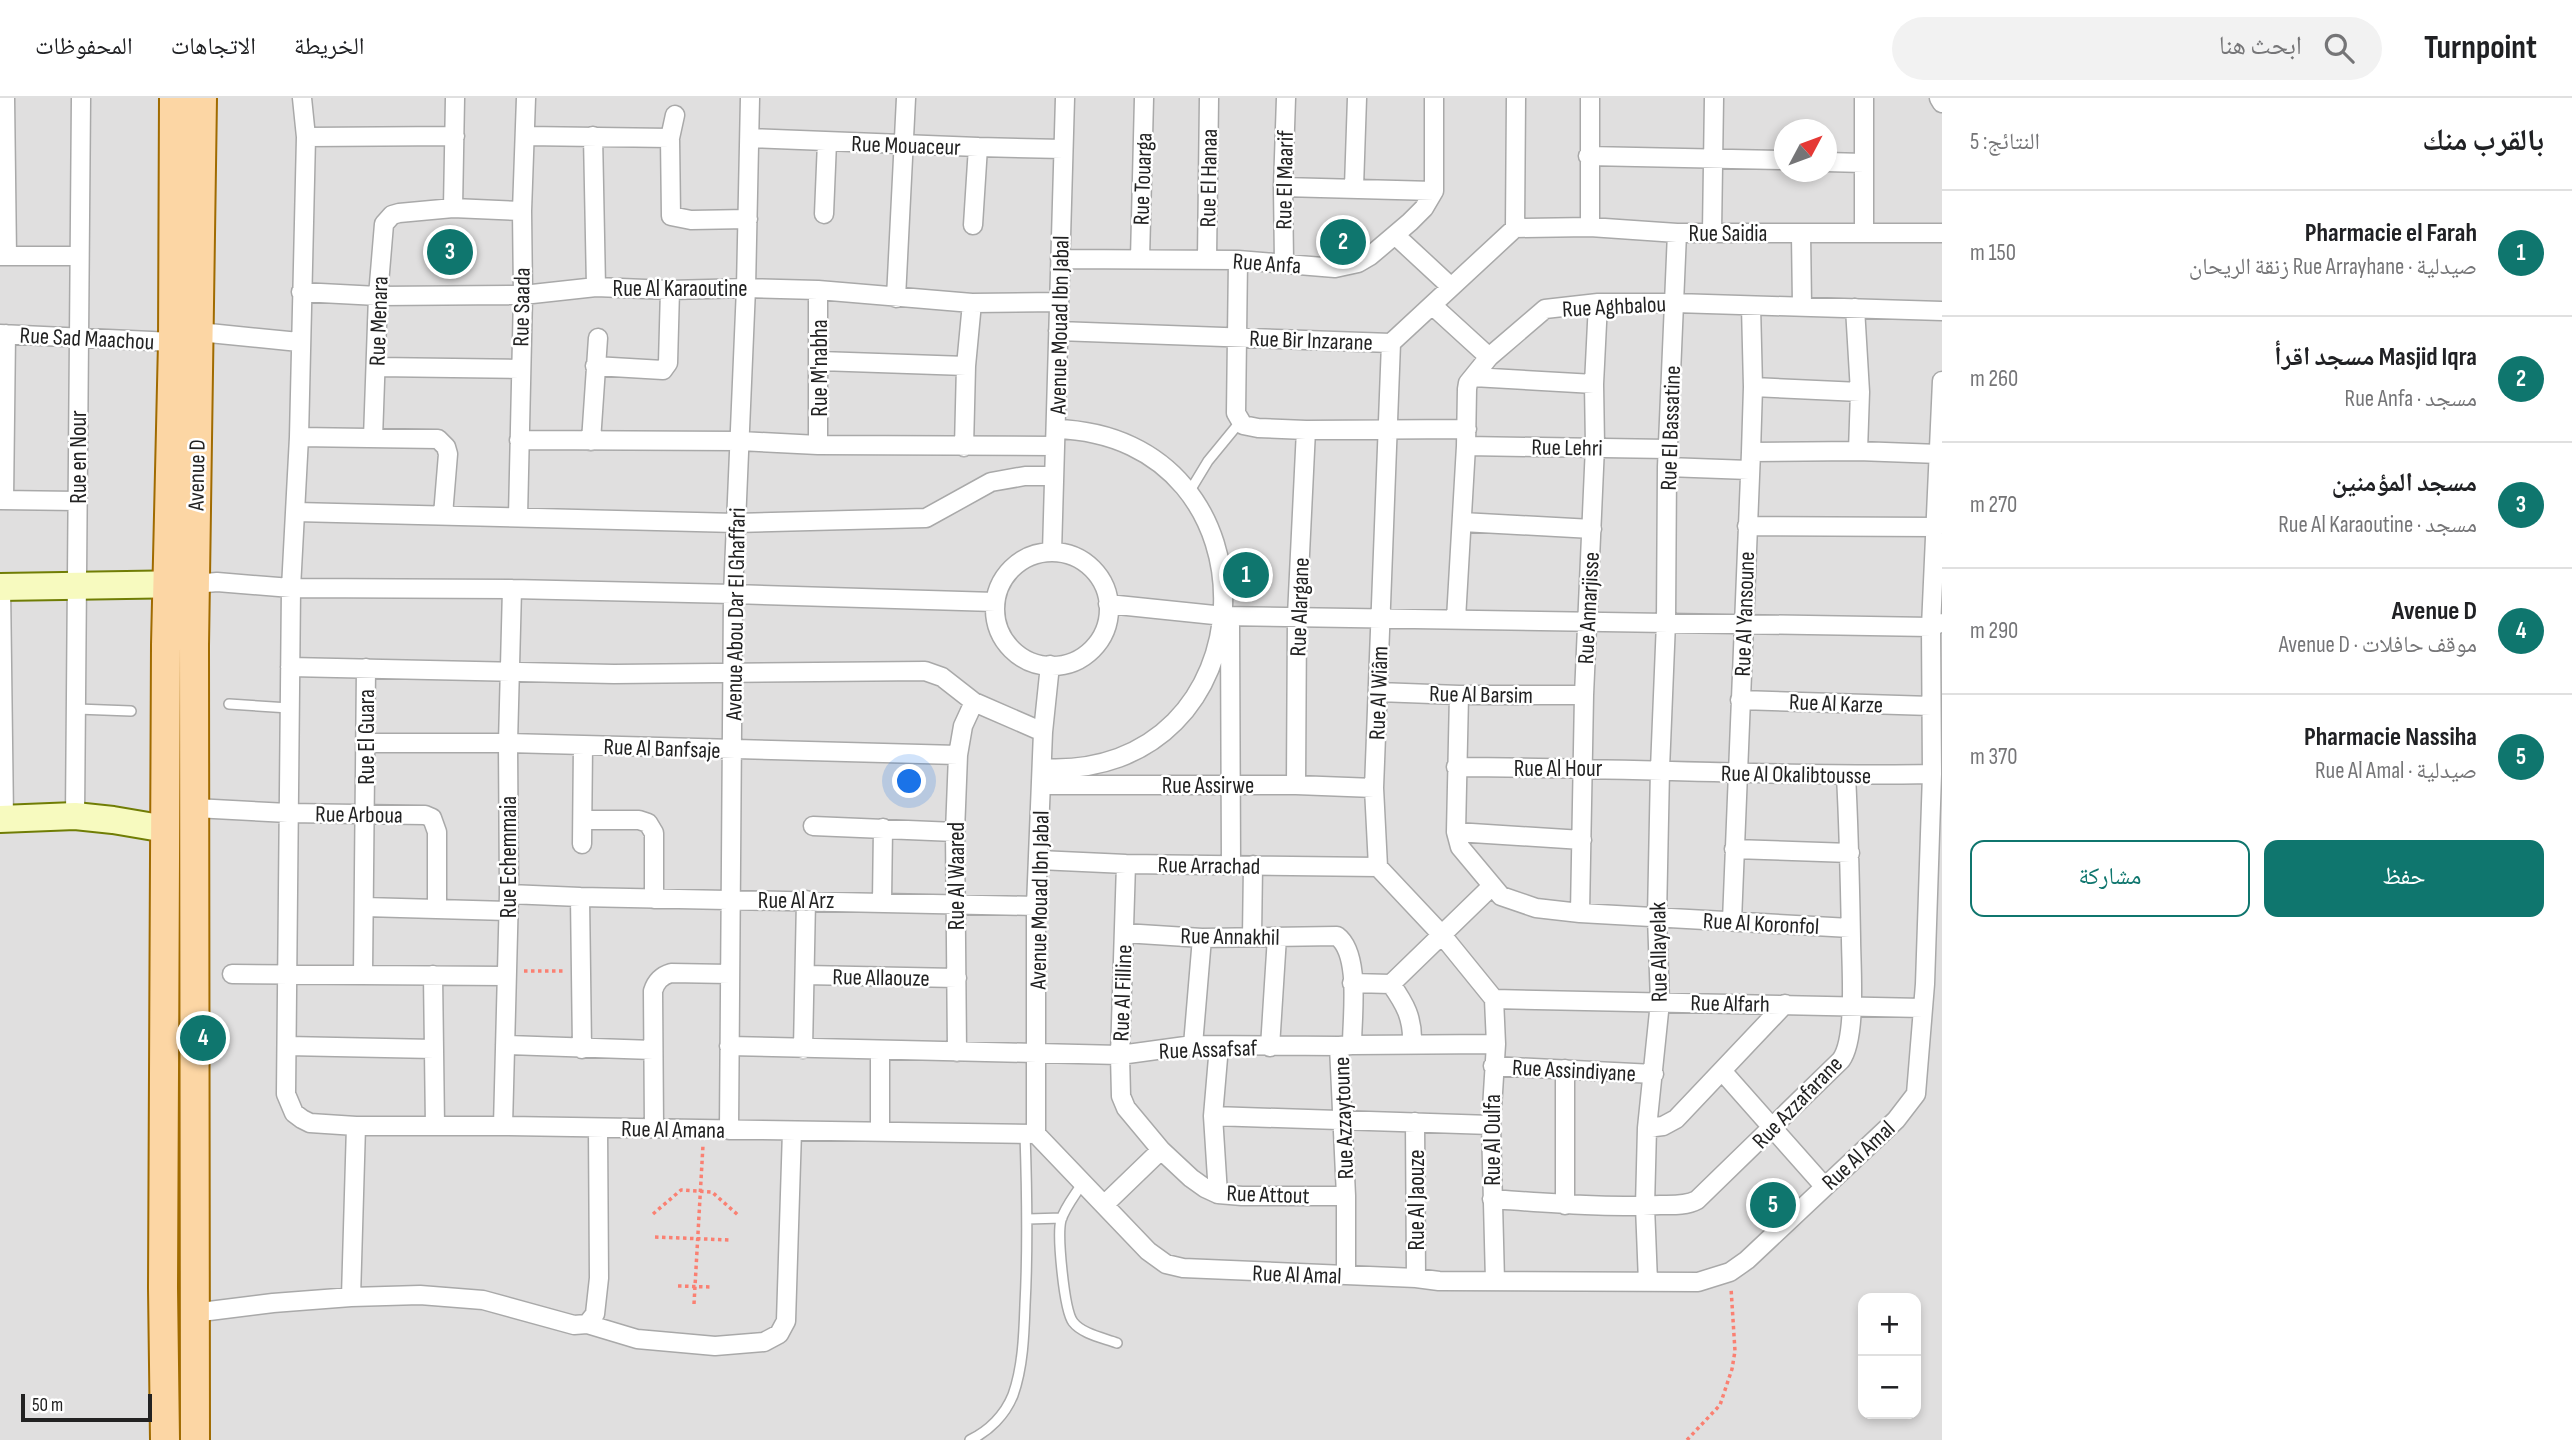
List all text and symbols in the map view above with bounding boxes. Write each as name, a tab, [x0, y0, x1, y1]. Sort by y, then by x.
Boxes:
search box	[1892, 17, 2382, 80]
text: Turnpoint	[2424, 28, 2537, 68]
icon: search	[2320, 29, 2358, 67]
text: ابحث هنا	[2219, 31, 2302, 62]
text: المحفوظات	[35, 32, 133, 61]
text: الاتجاهات	[171, 32, 256, 61]
text: الخريطة	[294, 32, 365, 61]
north arrow	[1774, 119, 1837, 182]
text: بالقرب منك	[2422, 123, 2544, 159]
street label: Rue El Hanaa	[1194, 128, 1224, 228]
text: النتائج: 5	[1970, 128, 2040, 156]
street label: Rue Mouaceur	[851, 130, 962, 162]
street label: Rue El Maarif	[1270, 130, 1300, 230]
street label: Rue Touarga	[1127, 132, 1159, 226]
pin: 2	[1320, 216, 1366, 268]
text: Pharmacie el Farah	[2305, 218, 2477, 249]
street label: Rue Saidia	[1689, 220, 1767, 248]
pin: 3	[427, 226, 473, 278]
street label: Avenue Mouad Ibn Jabal	[1044, 235, 1076, 416]
text: 150 m	[1970, 239, 2016, 267]
text: 1	[2516, 239, 2526, 267]
street label: Rue Anfa	[1232, 248, 1302, 280]
text: صيدلية · Rue Arrayhane زنقة الريحان	[2189, 253, 2477, 281]
street label: Rue Saada	[507, 267, 537, 347]
street label: Rue Al Karaoutine	[613, 275, 748, 303]
street label: Rue Menara	[363, 276, 395, 366]
street label: Rue Aghbalou	[1561, 290, 1667, 324]
street label: Rue M'nabha	[806, 319, 834, 417]
street label: Rue Sad Maachou	[19, 321, 155, 357]
street label: Rue Bir Inzarane	[1249, 325, 1373, 357]
text: Masjid Iqra مسجد اقرأ	[2274, 342, 2477, 373]
street label: Rue El Bassatine	[1655, 365, 1687, 491]
text: 260 m	[1970, 365, 2018, 393]
text: 2	[2516, 365, 2526, 393]
text: مسجد · Rue Anfa	[2345, 385, 2477, 413]
street label: Rue en Nour	[65, 410, 93, 504]
street label: Rue Lehri	[1531, 433, 1603, 463]
street label: Avenue D	[182, 439, 212, 512]
text: مسجد المؤمنين	[2332, 468, 2477, 499]
text: 270 m	[1970, 491, 2017, 519]
text: 3	[2516, 491, 2526, 519]
street label: Avenue Abou Dar El Ghaffari	[720, 507, 752, 722]
text: مسجد · Rue Al Karaoutine	[2278, 511, 2477, 539]
pin: 1	[1223, 549, 1269, 601]
street label: Rue Annarjisse	[1572, 551, 1606, 665]
street label: Rue Al Yansoune	[1729, 551, 1761, 677]
street label: Rue Alargane	[1284, 557, 1316, 657]
text: Avenue D	[2392, 596, 2477, 627]
text: 290 m	[1970, 617, 2018, 645]
text: 4	[2516, 617, 2526, 645]
text: موقف حافلات · Avenue D	[2279, 631, 2477, 659]
street label: Rue Al Wiâm	[1363, 646, 1395, 741]
street label: Rue Al Barsim	[1429, 680, 1533, 710]
street label: Rue Al Karze	[1788, 688, 1884, 720]
street label: Rue El Guara	[353, 689, 381, 785]
text: Pharmacie Nassiha	[2304, 722, 2477, 753]
street label: Rue Al Banfsaje	[603, 733, 721, 765]
text: 370 m	[1970, 743, 2017, 771]
text: 5	[2516, 743, 2526, 771]
street label: Rue Al Hour	[1514, 755, 1603, 783]
text: صيدلية · Rue Al Amal	[2315, 757, 2477, 785]
street label: Rue Al Okalibtousse	[1721, 760, 1871, 790]
your location	[892, 764, 926, 798]
street label: Rue Assirwe	[1162, 772, 1254, 800]
street label: Rue Echemmaia	[495, 796, 523, 918]
street label: Rue Arboua	[315, 800, 403, 830]
street label: Avenue Mouad Ibn Jabal	[1024, 810, 1056, 991]
street label: Rue Al Waared	[943, 822, 971, 930]
button: مشاركة	[1970, 840, 2250, 917]
button: حفظ	[2264, 840, 2544, 917]
street label: Rue Arrachad	[1157, 851, 1261, 881]
street label: Rue Al Arz	[758, 887, 834, 915]
street label: Rue Allayelak	[1644, 901, 1674, 1002]
street label: Rue Al Koronfol	[1702, 907, 1820, 941]
street label: Rue Annakhil	[1180, 922, 1280, 952]
street label: Rue Al Filline	[1107, 944, 1139, 1042]
street label: Rue Allaouze	[832, 963, 930, 993]
street label: Rue Alfarh	[1690, 989, 1770, 1019]
pin: 4	[180, 1012, 226, 1064]
street label: Rue Assafsaf	[1158, 1034, 1258, 1066]
street label: Rue Azzafarane	[1747, 1051, 1849, 1155]
street label: Rue Assindiyane	[1511, 1054, 1636, 1088]
street label: Rue Azzaytoune	[1328, 1056, 1360, 1180]
street label: Rue Al Oulfa	[1479, 1094, 1507, 1186]
street label: Rue Al Amana	[621, 1115, 725, 1145]
street label: Rue Al Amal	[1816, 1115, 1901, 1196]
street label: Rue Al Jaouze	[1403, 1149, 1431, 1251]
pin: 5	[1750, 1179, 1796, 1231]
street label: Rue Attout	[1226, 1180, 1310, 1210]
street label: Rue Al Amal	[1252, 1259, 1342, 1291]
map controls	[1858, 1293, 1921, 1419]
button: +	[1858, 1293, 1921, 1356]
button: −	[1858, 1356, 1921, 1419]
scale bar	[21, 1391, 152, 1423]
text: 50 m	[32, 1394, 63, 1417]

